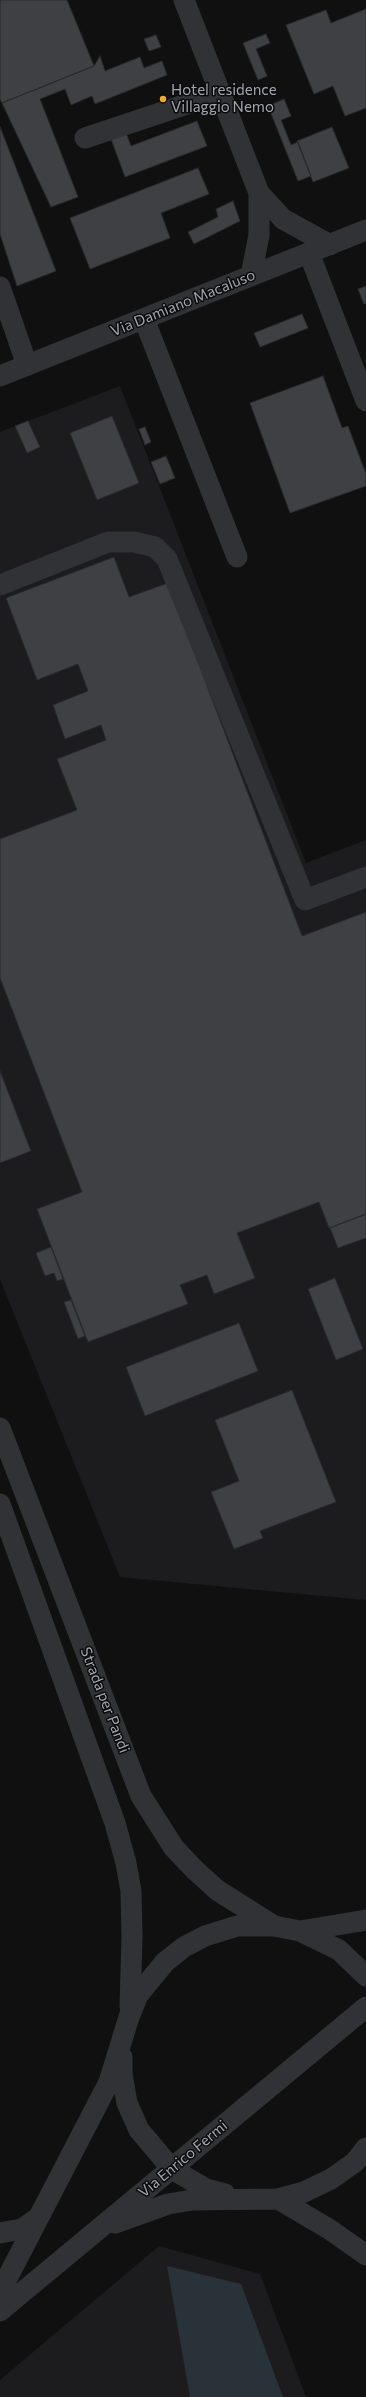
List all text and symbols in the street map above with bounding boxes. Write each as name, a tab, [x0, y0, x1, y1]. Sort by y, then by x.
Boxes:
place label: Hotel residence Villaggio Nemo	[171, 81, 277, 116]
marker: Hotel residence Villaggio Nemo	[158, 94, 168, 104]
street label: Via Damiano Macaluso	[108, 266, 258, 340]
street label: Strada per Pandi	[77, 1645, 133, 1755]
street label: Via Enrico Fermi	[135, 2117, 231, 2201]

